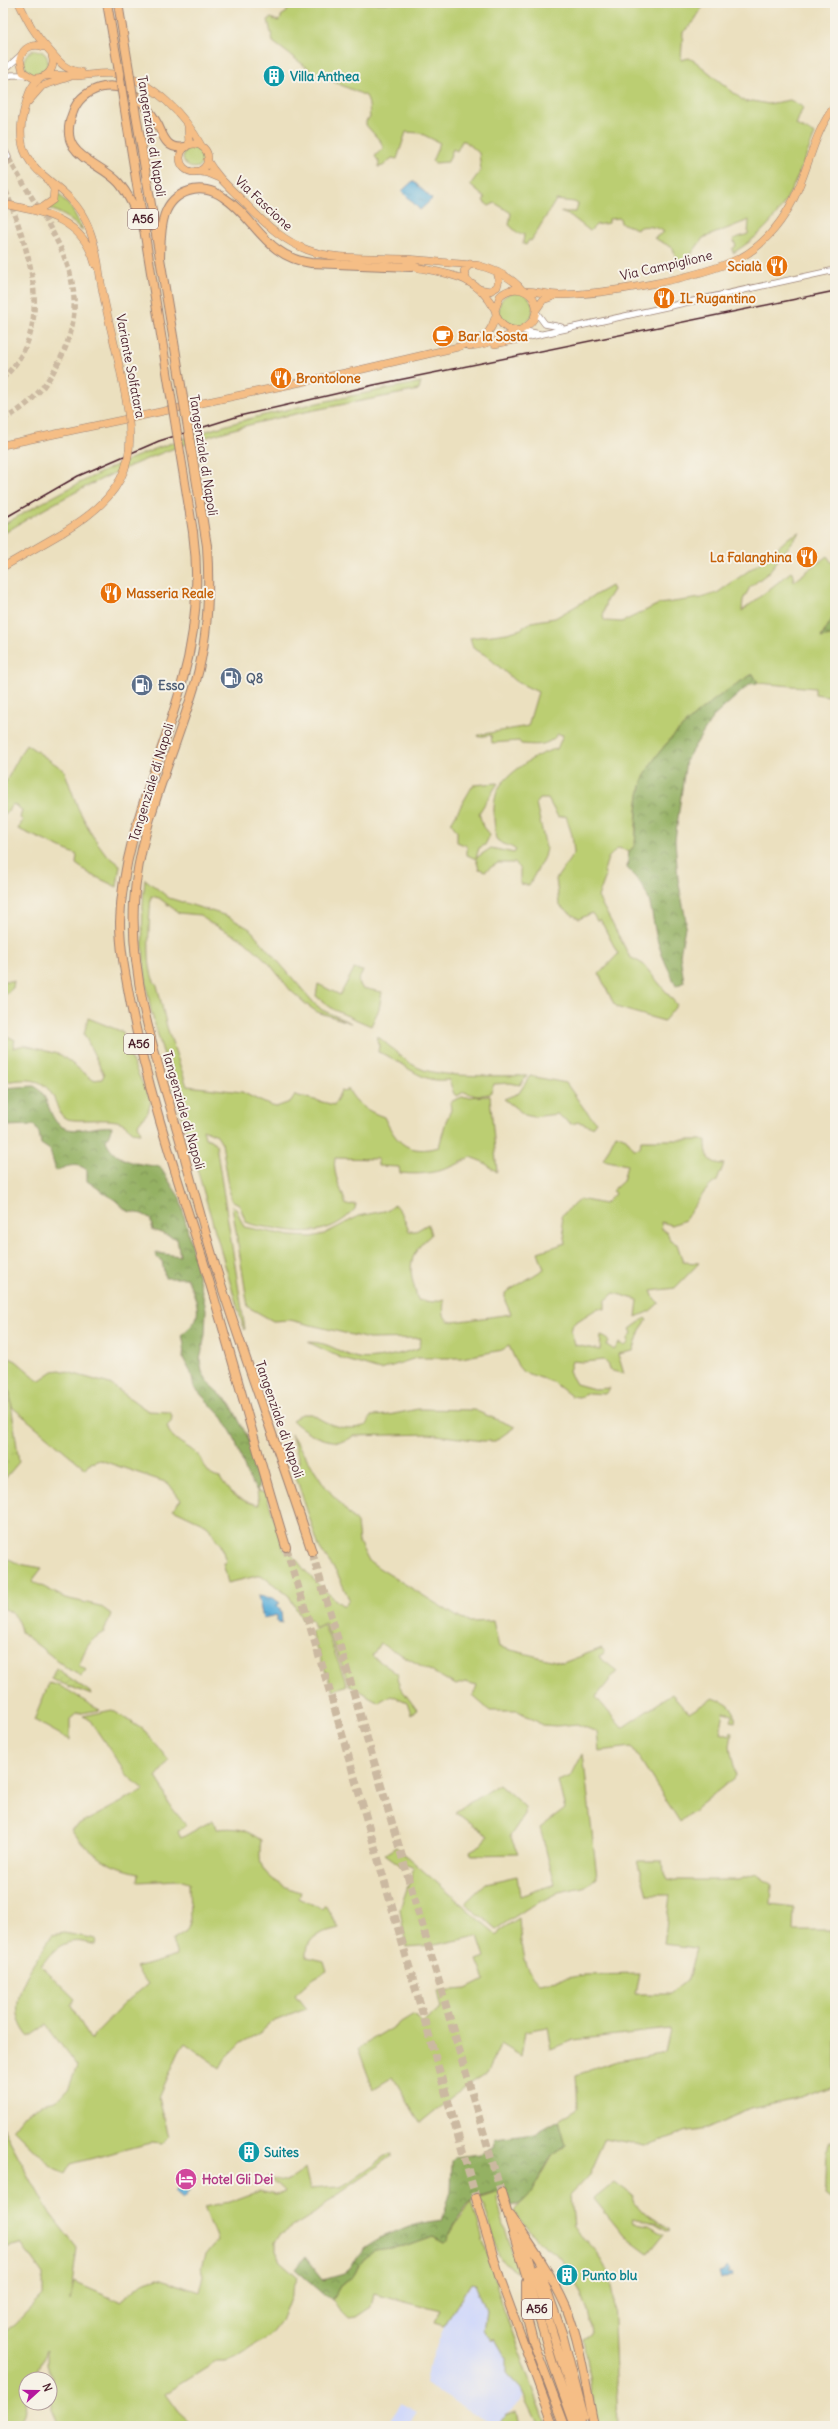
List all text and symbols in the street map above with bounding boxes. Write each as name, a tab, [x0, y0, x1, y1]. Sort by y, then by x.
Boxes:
building icon: Villa Anthea	[261, 63, 287, 89]
place label: Villa Anthea	[290, 68, 360, 85]
street label: Tangenziale di Napoli	[134, 74, 170, 198]
street label: Via Fascione	[231, 172, 296, 234]
road number: A56	[128, 209, 158, 229]
street label: Via Campiglione	[618, 247, 714, 284]
restaurant icon: Scialà	[764, 253, 790, 279]
place label: Scialà	[727, 258, 763, 275]
restaurant icon: IL Rugantino	[651, 285, 677, 311]
place label: IL Rugantino	[680, 290, 756, 307]
street label: Variante Solfatara	[112, 313, 149, 420]
cafe icon: Bar la Sosta	[430, 323, 456, 349]
place label: Bar la Sosta	[458, 328, 529, 345]
restaurant icon: Brontolone	[268, 365, 294, 391]
place label: Brontolone	[296, 370, 361, 387]
street label: Tangenziale di Napoli	[186, 393, 222, 517]
restaurant icon: La Falanghina	[794, 544, 820, 570]
place label: La Falanghina	[710, 549, 793, 566]
restaurant icon: Masseria Reale	[98, 580, 124, 606]
place label: Masseria Reale	[126, 585, 214, 602]
fuel station icon: Q8	[218, 665, 244, 691]
place label: Q8	[246, 670, 263, 687]
fuel station icon: Esso	[129, 672, 155, 698]
place label: Esso	[158, 677, 185, 694]
street label: Tangenziale di Napoli	[125, 721, 178, 843]
road number: A56	[124, 1034, 154, 1054]
street label: Tangenziale di Napoli	[158, 1049, 209, 1172]
street label: Tangenziale di Napoli	[252, 1358, 308, 1480]
building icon: Suites	[236, 2139, 262, 2165]
place label: Suites	[264, 2144, 299, 2161]
hotel icon: Hotel Gli Dei	[173, 2166, 199, 2192]
place label: Hotel Gli Dei	[202, 2171, 273, 2188]
building icon: Punto blu	[554, 2262, 580, 2288]
place label: Punto blu	[582, 2267, 638, 2284]
road number: A56	[522, 2299, 552, 2319]
north arrow	[18, 2371, 58, 2411]
text: N	[39, 2381, 55, 2393]

